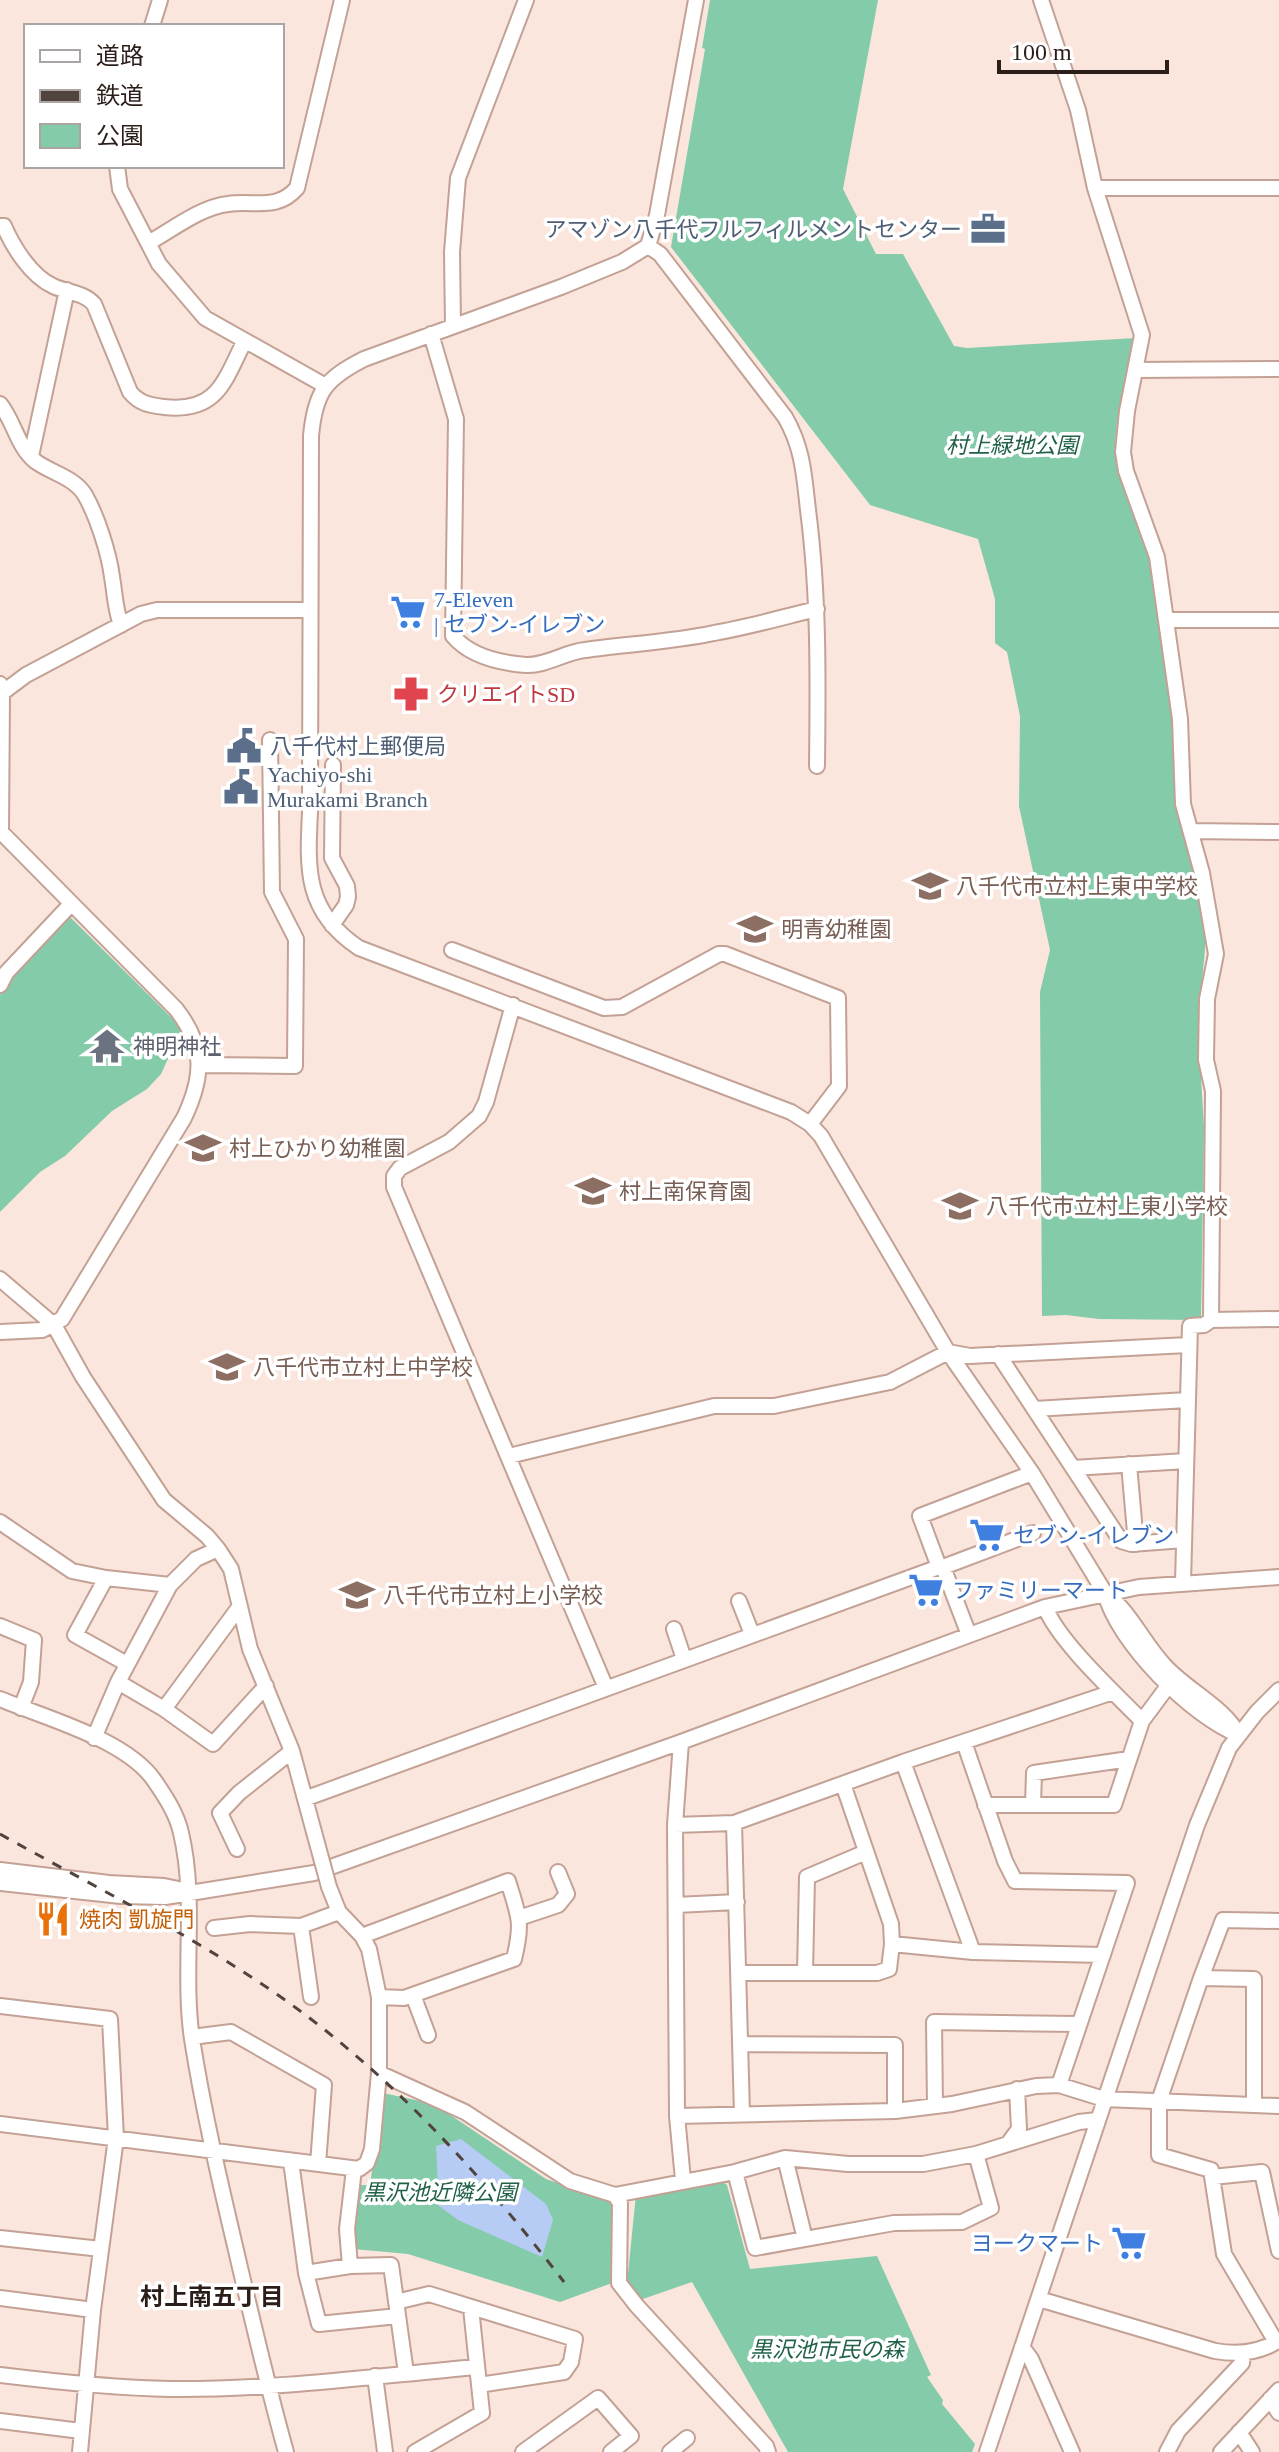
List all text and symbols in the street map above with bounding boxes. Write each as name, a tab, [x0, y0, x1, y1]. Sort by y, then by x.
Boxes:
legend	[24, 24, 284, 168]
scale bar	[999, 24, 1167, 74]
text: 100 m	[1011, 39, 1072, 65]
text: 道路	[96, 43, 144, 69]
text: 鉄道	[96, 83, 144, 109]
text: 公園	[96, 123, 144, 149]
office icon: アマゾン八千代フルフィルメントセンター	[969, 210, 1007, 248]
place label: アマゾン八千代フルフィルメントセンター	[544, 217, 962, 242]
park label: 村上緑地公園	[946, 433, 1081, 458]
place label: 7-Eleven | セブン-イレブン	[434, 587, 605, 637]
supermarket icon: 7-Eleven | セブン-イレブン	[389, 593, 427, 631]
pharmacy icon: クリエイトSD	[392, 675, 430, 713]
place label: クリエイトSD	[437, 682, 575, 707]
public building icon: 八千代村上郵便局	[225, 727, 263, 765]
place label: 八千代村上郵便局	[270, 734, 446, 759]
place label: Yachiyo-shi Murakami Branch	[267, 762, 428, 812]
public building icon: Yachiyo-shi Murakami Branch	[222, 768, 260, 806]
school or university icon: 八千代市立村上東中学校	[911, 867, 949, 905]
place label: 八千代市立村上東中学校	[956, 874, 1198, 899]
school or university icon: 明青幼稚園	[736, 910, 774, 948]
place label: 明青幼稚園	[781, 917, 891, 942]
temple icon: 神明神社	[88, 1027, 126, 1065]
place label: 神明神社	[133, 1034, 221, 1059]
school or university icon: 村上ひかり幼稚園	[184, 1129, 222, 1167]
place label: 村上ひかり幼稚園	[229, 1136, 405, 1161]
school or university icon: 村上南保育園	[574, 1172, 612, 1210]
place label: 村上南保育園	[619, 1179, 751, 1204]
school or university icon: 八千代市立村上東小学校	[941, 1187, 979, 1225]
place label: 八千代市立村上東小学校	[986, 1194, 1228, 1219]
school or university icon: 八千代市立村上中学校	[208, 1348, 246, 1386]
place label: 八千代市立村上中学校	[253, 1355, 473, 1380]
supermarket icon: セブン-イレブン	[968, 1516, 1006, 1554]
place label: セブン-イレブン	[1013, 1523, 1174, 1548]
supermarket icon: ファミリーマート	[907, 1571, 945, 1609]
school or university icon: 八千代市立村上小学校	[338, 1576, 376, 1614]
place label: ファミリーマート	[952, 1578, 1128, 1603]
place label: 八千代市立村上小学校	[383, 1583, 603, 1608]
restaurant icon: 焼肉 凱旋門	[34, 1900, 72, 1938]
place label: 焼肉 凱旋門	[79, 1907, 195, 1932]
park label: 黒沢池近隣公園	[363, 2180, 520, 2205]
supermarket icon: ヨークマート	[1110, 2224, 1148, 2262]
place label: ヨークマート	[971, 2231, 1103, 2256]
district label: 村上南五丁目	[140, 2284, 284, 2310]
park label: 黒沢池市民の森	[750, 2337, 906, 2362]

